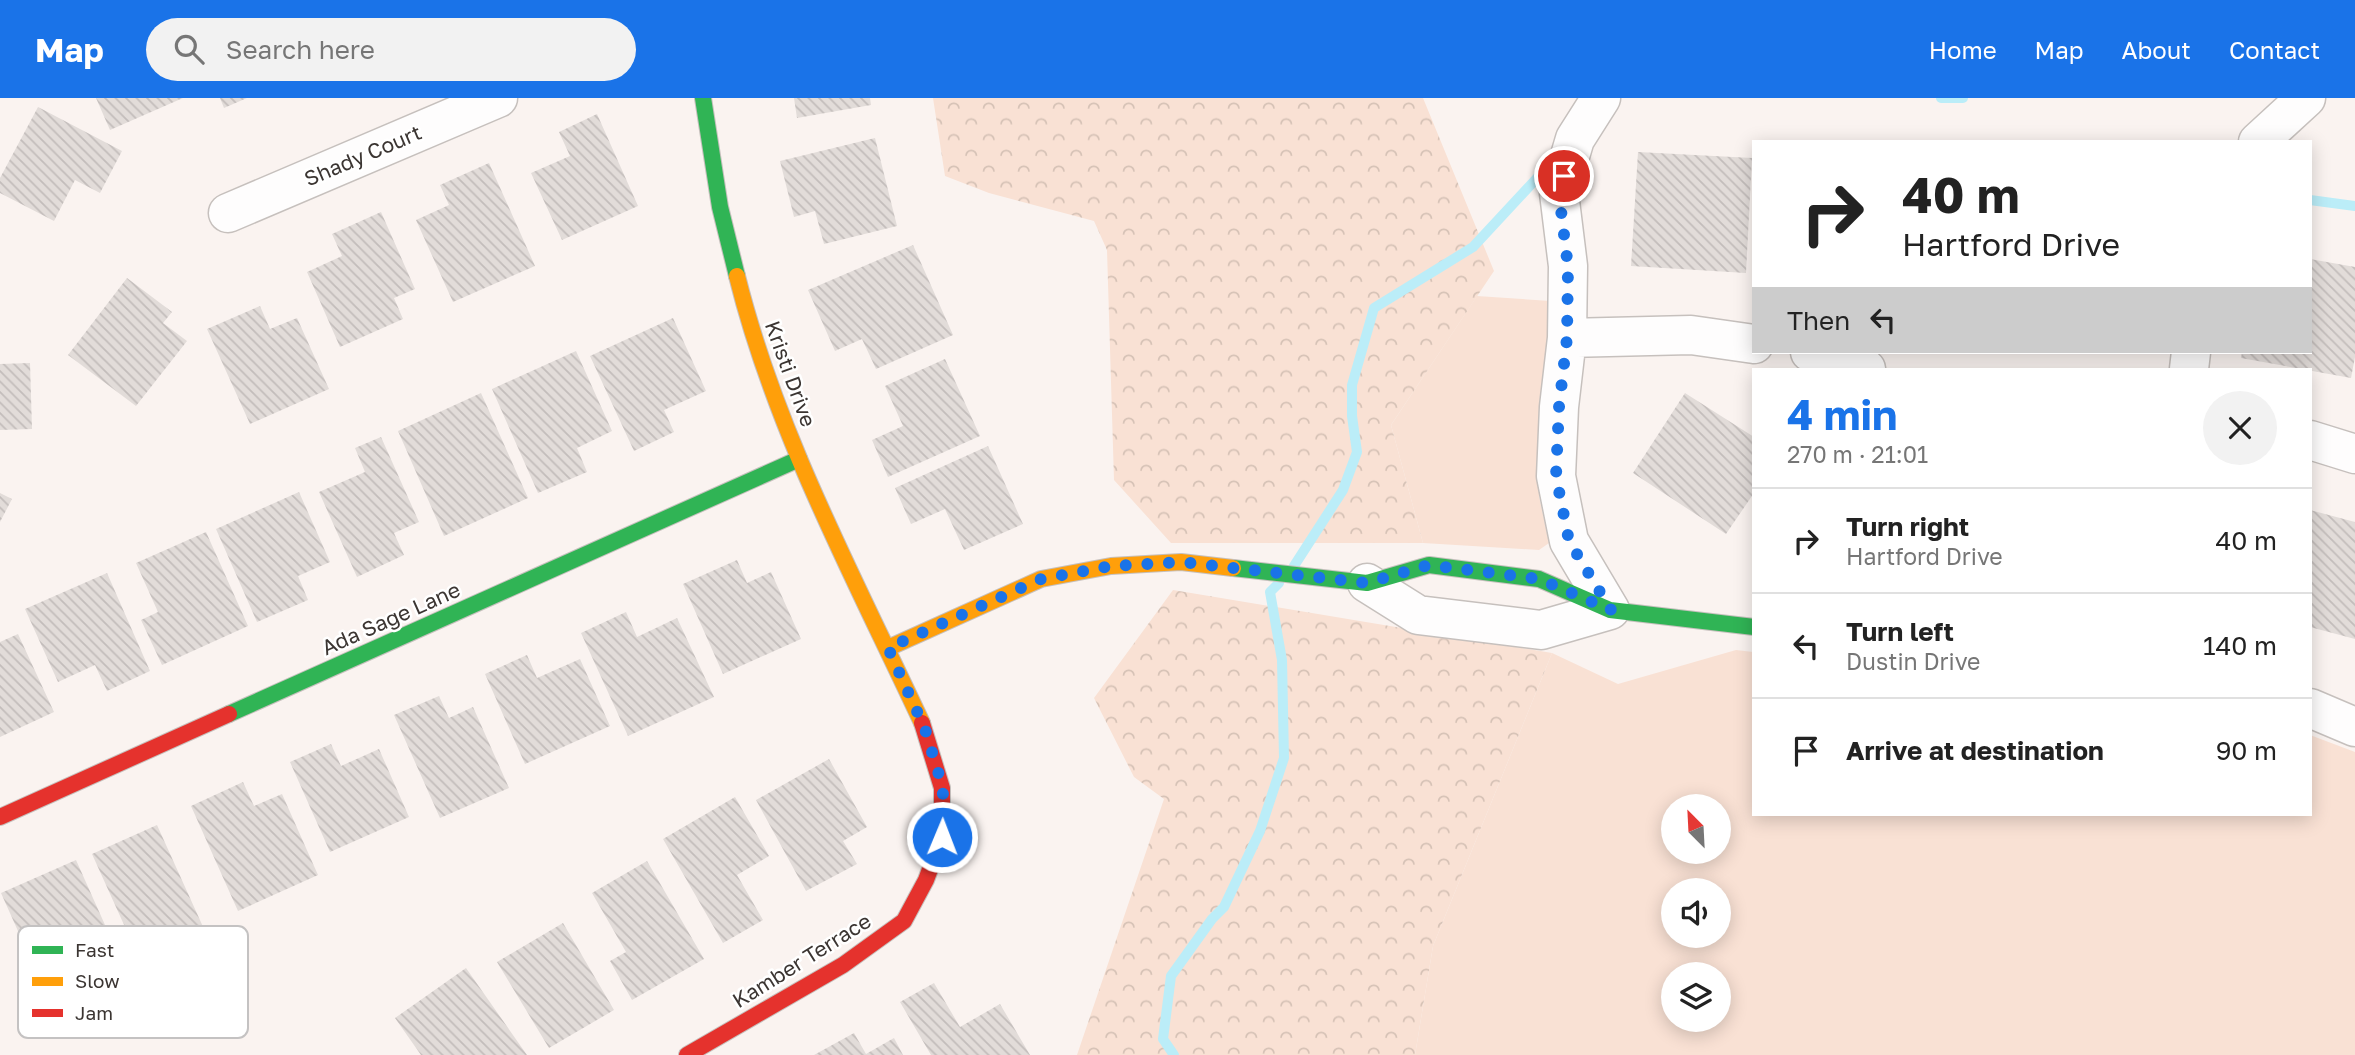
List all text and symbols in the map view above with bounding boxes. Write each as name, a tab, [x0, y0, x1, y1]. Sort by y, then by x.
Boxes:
search box	[146, 18, 636, 81]
text: Map	[35, 30, 104, 69]
icon: search	[170, 30, 208, 68]
text: Search here	[226, 34, 375, 65]
text: Home	[1929, 35, 1997, 64]
text: Map	[2035, 35, 2084, 64]
text: About	[2122, 35, 2191, 64]
text: Contact	[2229, 35, 2320, 64]
street label: Shady Court	[300, 119, 425, 191]
pin	[1534, 146, 1594, 206]
icon: arrive	[1545, 157, 1583, 195]
text: 40 m	[1902, 165, 2020, 224]
icon: right	[1787, 168, 1878, 259]
text: Hartford Drive	[1902, 225, 2120, 263]
icon: left	[1864, 301, 1902, 339]
text: Then	[1787, 305, 1850, 336]
street label: Kristi Drive	[760, 317, 822, 430]
text: 4 min	[1787, 389, 1897, 439]
button: close	[2203, 391, 2277, 465]
text: 270 m · 21:01	[1787, 440, 1928, 468]
text: Turn right	[1846, 511, 1969, 542]
icon: right	[1787, 522, 1825, 560]
text: 40 m	[2216, 525, 2277, 556]
text: Hartford Drive	[1846, 542, 2003, 570]
street label: Ada Sage Lane	[317, 576, 464, 660]
text: Turn left	[1846, 616, 1954, 647]
icon: left	[1787, 627, 1825, 665]
text: 140 m	[2203, 630, 2277, 661]
text: Dustin Drive	[1846, 647, 1980, 675]
icon: arrive	[1787, 732, 1825, 770]
text: Arrive at destination	[1846, 735, 2104, 766]
text: 90 m	[2216, 735, 2277, 766]
north arrow	[1661, 794, 1731, 864]
map controls	[1661, 794, 1731, 1032]
position arrow	[905, 800, 979, 874]
button: sound	[1661, 878, 1731, 948]
street label: Kamber Terrace	[727, 907, 875, 1013]
legend	[18, 926, 248, 1038]
text: Fast	[75, 938, 114, 961]
button: layers	[1661, 962, 1731, 1032]
text: Slow	[75, 969, 120, 992]
text: Jam	[75, 1001, 113, 1024]

